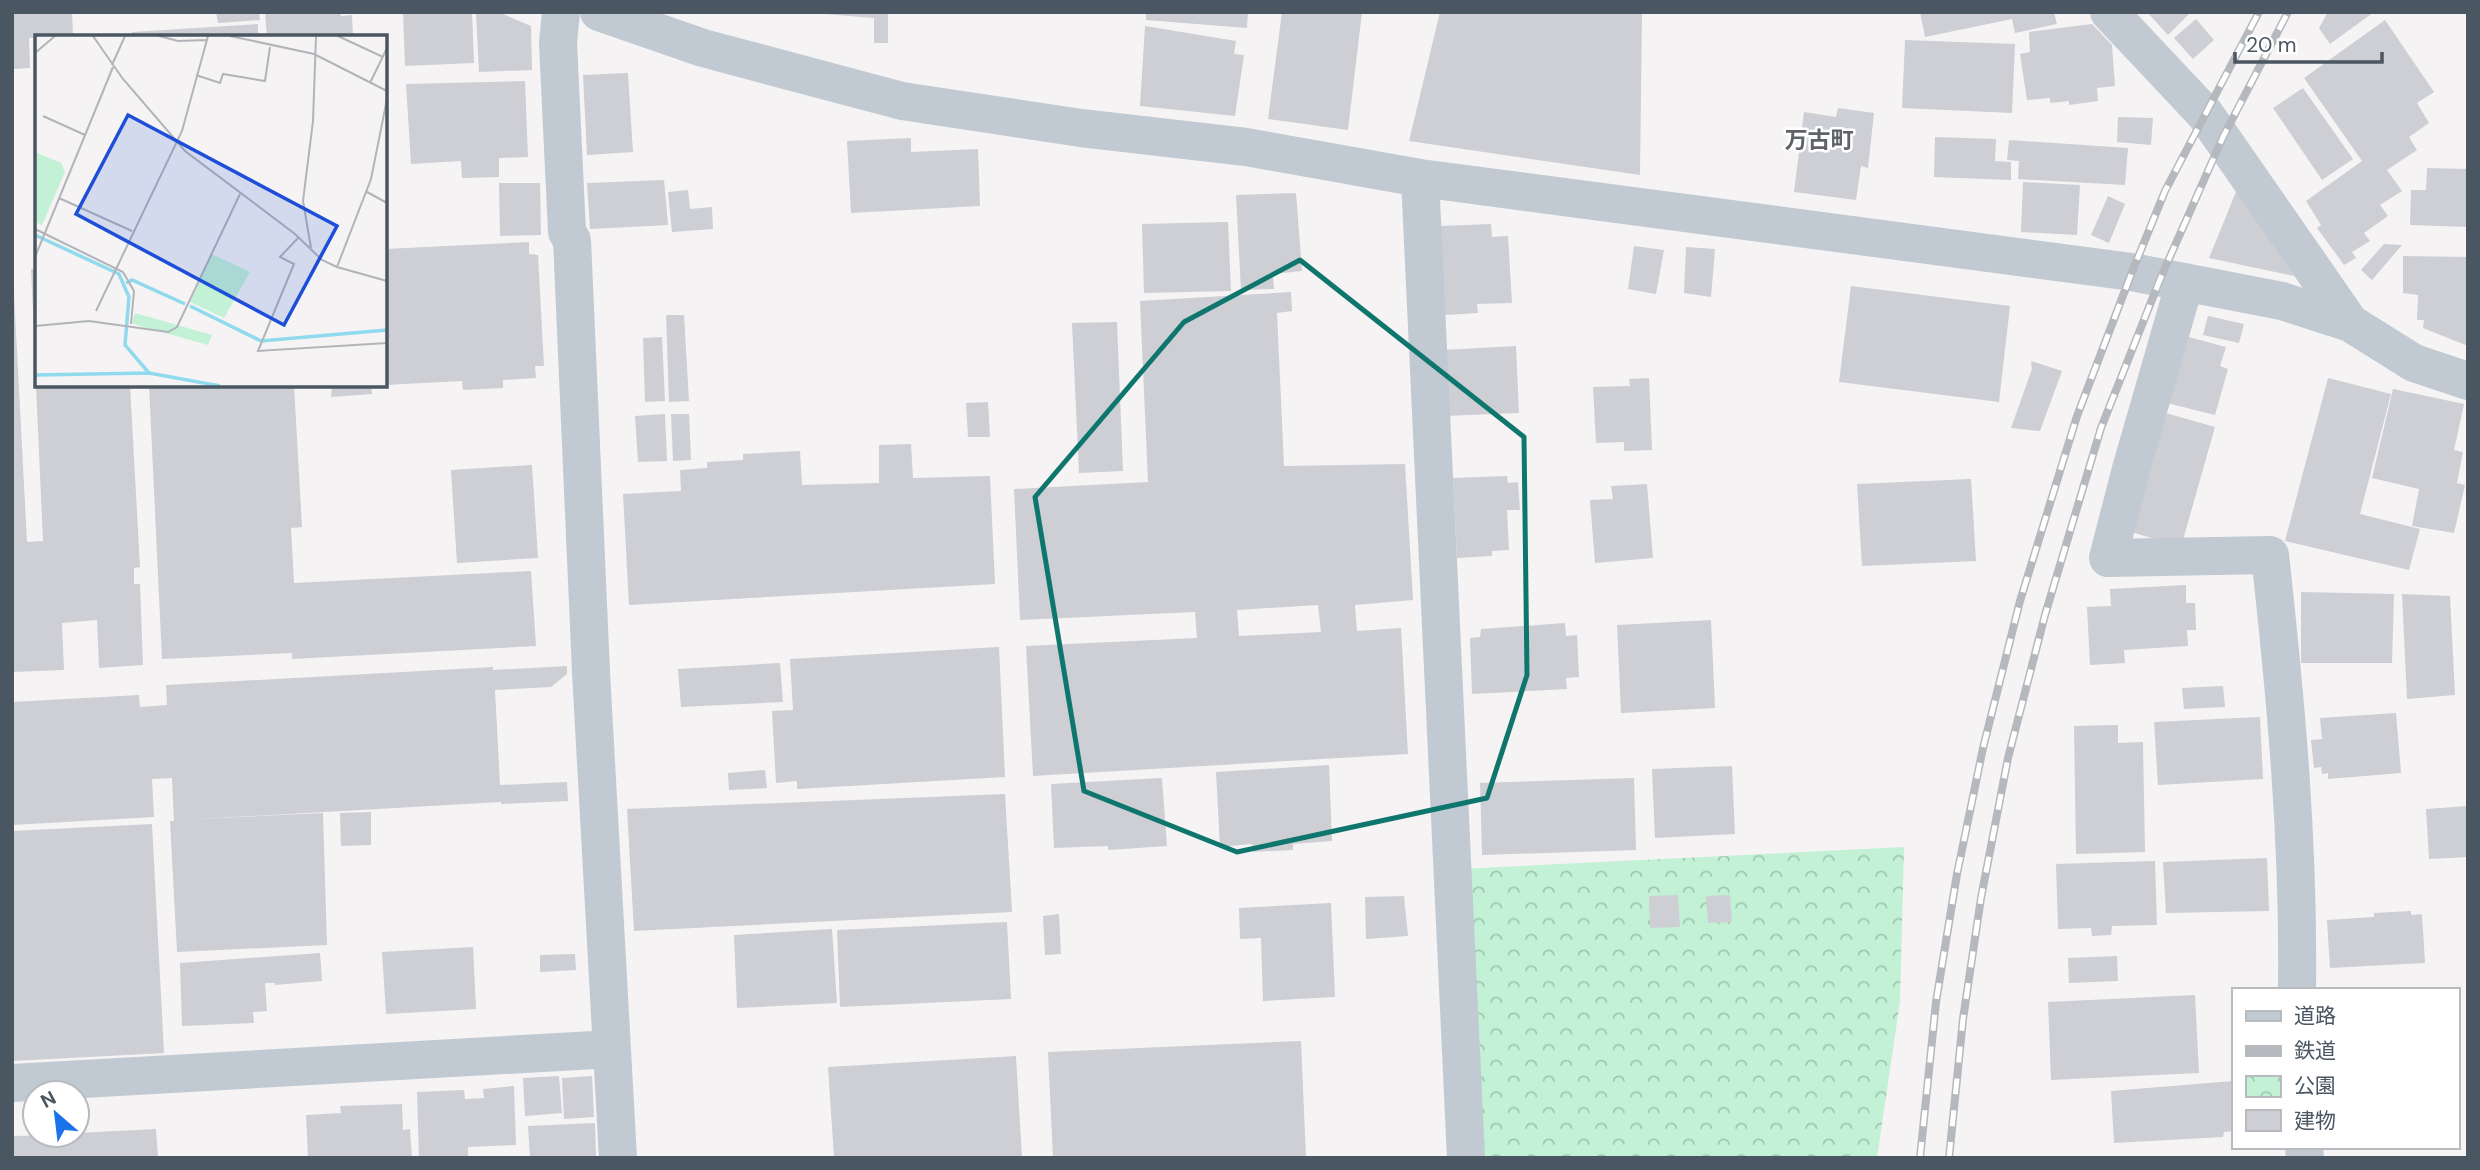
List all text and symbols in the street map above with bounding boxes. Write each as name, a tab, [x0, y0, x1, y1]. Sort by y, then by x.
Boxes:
scale bar	[2235, 21, 2382, 65]
text: 20 m	[2246, 31, 2297, 59]
inset map	[35, 35, 387, 387]
district label: 万古町	[1785, 125, 1854, 155]
legend	[2232, 988, 2459, 1149]
text: 道路	[2294, 1002, 2336, 1030]
text: 鉄道	[2294, 1037, 2336, 1065]
text: 公園	[2294, 1072, 2336, 1100]
north arrow	[21, 1079, 91, 1149]
text: N	[36, 1085, 60, 1114]
text: 建物	[2294, 1107, 2336, 1135]

